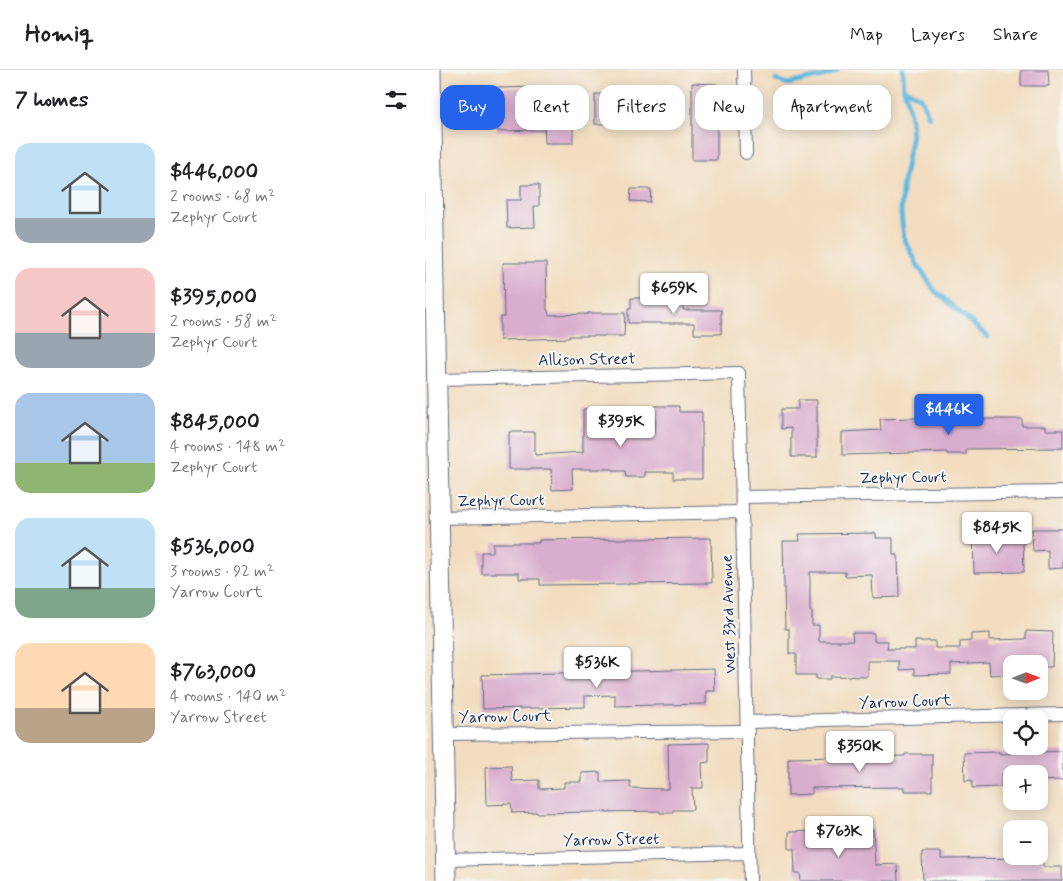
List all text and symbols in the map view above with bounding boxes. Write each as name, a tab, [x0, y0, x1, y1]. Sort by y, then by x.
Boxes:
text: Homiq	[25, 19, 94, 50]
text: Map	[850, 23, 883, 47]
text: Layers	[911, 23, 965, 47]
text: Share	[993, 23, 1038, 47]
chip: Buy	[440, 85, 505, 130]
chip: Rent	[515, 85, 589, 130]
chip: Filters	[599, 85, 685, 130]
chip: New	[695, 85, 763, 130]
chip: Apartment	[773, 85, 891, 130]
text: 7 homes	[15, 86, 88, 114]
icon: filters	[382, 86, 410, 114]
text: $446,000	[170, 158, 258, 186]
icon: home	[55, 163, 115, 223]
text: 2 rooms · 68 m²	[170, 186, 275, 207]
text: Zephyr Court	[170, 207, 257, 228]
pin: $659K	[639, 272, 709, 315]
text: $659K	[651, 278, 697, 299]
text: $395,000	[170, 283, 257, 311]
icon: home	[55, 288, 115, 348]
text: 2 rooms · 58 m²	[170, 311, 276, 332]
text: Zephyr Court	[170, 332, 257, 353]
street label: Allison Street	[538, 349, 636, 371]
pin: $446K	[914, 394, 984, 436]
text: $446K	[925, 399, 973, 420]
pin: $395K	[586, 406, 656, 448]
text: $845,000	[170, 408, 260, 436]
text: $395K	[598, 411, 644, 432]
icon: home	[55, 413, 115, 473]
text: 4 rooms · 148 m²	[170, 436, 285, 457]
text: Zephyr Court	[170, 457, 257, 478]
street label: Zephyr Court	[859, 467, 947, 489]
street label: Zephyr Court	[457, 490, 545, 512]
pin: $845K	[962, 512, 1032, 554]
text: $845K	[973, 517, 1021, 538]
text: $536,000	[170, 533, 255, 561]
icon: home	[55, 538, 115, 598]
street label: West 33rd Avenue	[716, 554, 742, 674]
text: 3 rooms · 92 m²	[170, 561, 274, 582]
text: Yarrow Court	[170, 582, 262, 603]
pin: $536K	[562, 646, 632, 689]
text: $536K	[575, 652, 619, 673]
north arrow	[1003, 655, 1047, 700]
map controls	[1003, 655, 1048, 865]
text: $763,000	[170, 658, 256, 686]
icon: home	[55, 663, 115, 723]
text: 4 rooms · 140 m²	[170, 686, 286, 707]
street label: Yarrow Court	[858, 690, 952, 714]
street label: Yarrow Court	[459, 706, 552, 728]
text: Yarrow Street	[170, 707, 266, 728]
button: locate	[1003, 710, 1048, 755]
pin: $350K	[825, 730, 895, 773]
text: $350K	[837, 736, 883, 757]
button: +	[1003, 765, 1048, 810]
pin: $763K	[804, 816, 874, 858]
button: −	[1003, 820, 1048, 865]
text: $763K	[816, 821, 862, 842]
street label: Yarrow Street	[563, 829, 659, 851]

